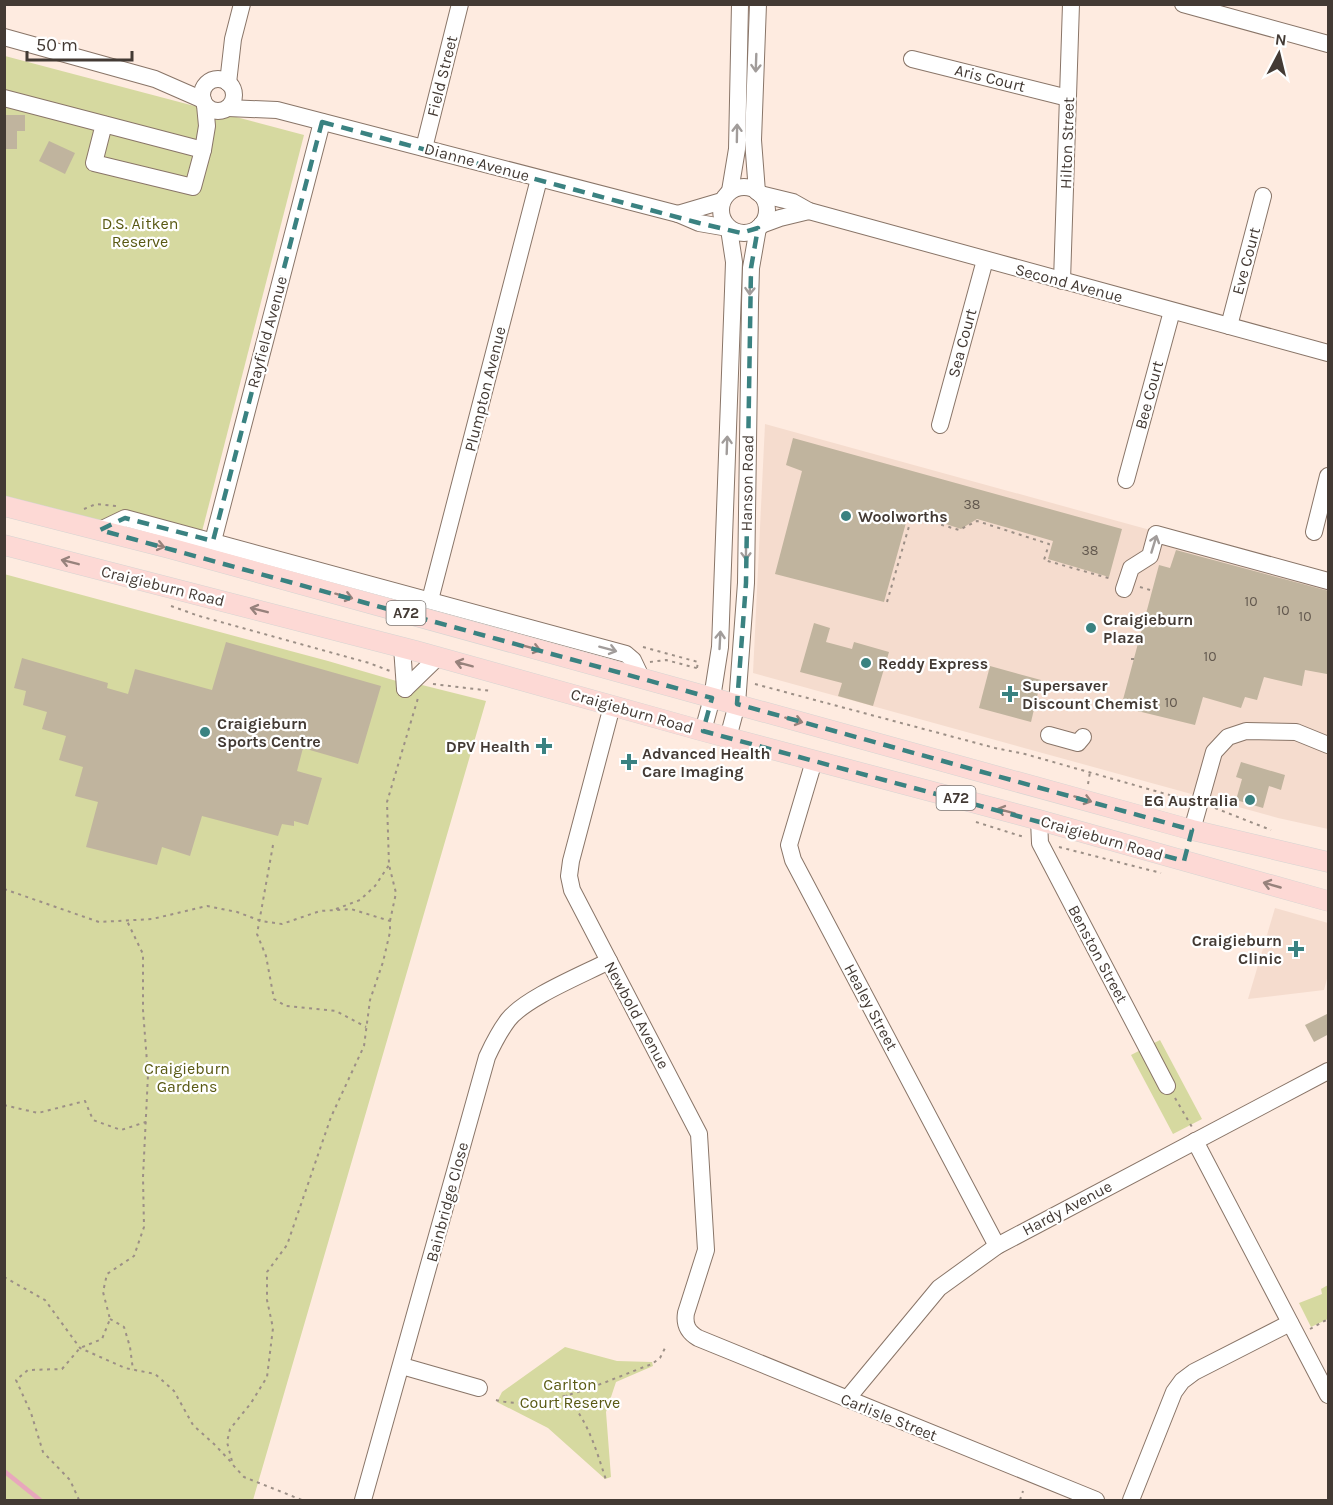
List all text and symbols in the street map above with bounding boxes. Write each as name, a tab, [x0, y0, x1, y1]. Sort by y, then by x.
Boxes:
scale bar	[27, 24, 132, 62]
north arrow	[1249, 24, 1309, 84]
text: N	[1274, 29, 1288, 50]
street label: Field Street	[423, 33, 461, 119]
text: 50 m	[36, 34, 78, 56]
one-way arrow	[751, 52, 762, 72]
street label: Aris Court	[953, 60, 1027, 96]
street label: Hilton Street	[1056, 97, 1078, 189]
one-way arrow	[731, 124, 743, 144]
street label: Dianne Avenue	[422, 139, 532, 185]
park label: D.S. Aitken Reserve	[102, 214, 178, 251]
street label: Eve Court	[1228, 225, 1264, 297]
street label: Second Avenue	[1013, 260, 1125, 306]
street label: Rayfield Avenue	[243, 274, 291, 390]
one-way arrow	[745, 275, 756, 295]
street label: Sea Court	[944, 306, 980, 380]
street label: Plumpton Avenue	[460, 324, 510, 454]
street label: Bee Court	[1131, 359, 1167, 431]
one-way arrow	[721, 435, 733, 455]
street label: Hanson Road	[737, 435, 757, 531]
house number: 38	[964, 496, 980, 513]
place label: Woolworths	[858, 507, 948, 526]
marker: Woolworths	[839, 509, 853, 523]
one-way arrow	[1149, 534, 1160, 553]
one-way arrow	[146, 540, 165, 551]
one-way arrow	[740, 540, 752, 560]
house number: 38	[1082, 542, 1098, 559]
one-way arrow	[61, 555, 80, 567]
street label: Craigieburn Road	[99, 561, 227, 611]
one-way arrow	[334, 591, 353, 603]
house number: 10	[1245, 593, 1257, 610]
road number: A72	[386, 601, 426, 625]
house number: 10	[1277, 602, 1289, 619]
one-way arrow	[250, 604, 269, 616]
house number: 10	[1299, 608, 1311, 625]
place label: Craigieburn Plaza	[1103, 610, 1193, 647]
marker: Craigieburn Plaza	[1084, 621, 1098, 635]
one-way arrow	[715, 630, 726, 650]
one-way arrow	[522, 643, 541, 654]
one-way arrow	[599, 644, 618, 655]
house number: 10	[1204, 648, 1216, 665]
place label: Reddy Express	[878, 654, 988, 673]
marker: Reddy Express	[859, 656, 873, 670]
one-way arrow	[455, 658, 474, 669]
place label: Supersaver Discount Chemist	[1022, 676, 1158, 713]
street label: Craigieburn Road	[569, 684, 695, 738]
marker: Supersaver Discount Chemist	[1003, 687, 1017, 701]
house number: 10	[1165, 694, 1177, 711]
place label: Craigieburn Sports Centre	[217, 714, 321, 751]
one-way arrow	[784, 714, 803, 726]
marker: Craigieburn Sports Centre	[198, 725, 212, 739]
place label: DPV Health	[446, 737, 530, 756]
marker: DPV Health	[535, 737, 553, 755]
place label: Advanced Health Care Imaging	[642, 744, 771, 781]
marker: Advanced Health Care Imaging	[620, 753, 638, 771]
road number: A72	[936, 786, 976, 810]
place label: EG Australia	[1144, 791, 1238, 810]
marker: EG Australia	[1243, 793, 1257, 807]
one-way arrow	[1073, 794, 1092, 805]
one-way arrow	[997, 805, 1016, 817]
street label: Craigieburn Road	[1039, 811, 1165, 865]
one-way arrow	[1263, 879, 1282, 890]
street label: Benston Street	[1064, 902, 1132, 1006]
place label: Craigieburn Clinic	[1192, 931, 1282, 968]
marker: Craigieburn Clinic	[1287, 940, 1305, 958]
street label: Newbold Avenue	[601, 958, 673, 1072]
street label: Healey Street	[840, 960, 902, 1054]
park label: Craigieburn Gardens	[144, 1059, 230, 1096]
street label: Bainbridge Close	[422, 1140, 472, 1264]
street label: Hardy Avenue	[1019, 1176, 1115, 1240]
park label: Carlton Court Reserve	[520, 1375, 620, 1412]
street label: Carlisle Street	[838, 1389, 940, 1445]

